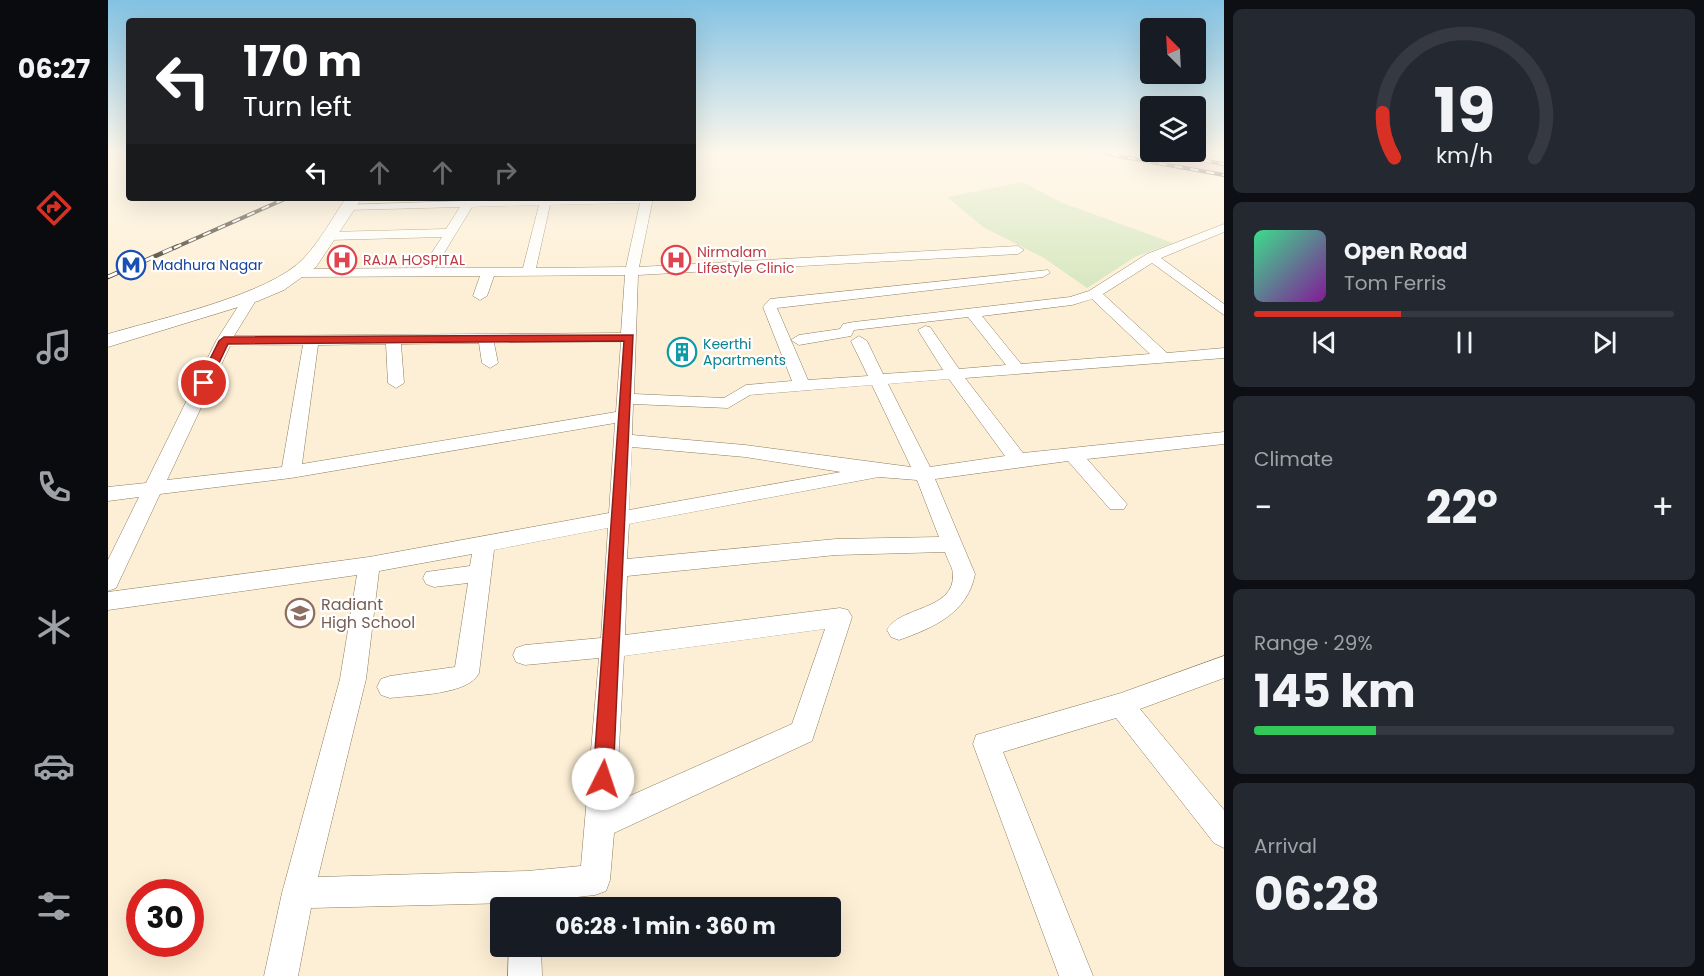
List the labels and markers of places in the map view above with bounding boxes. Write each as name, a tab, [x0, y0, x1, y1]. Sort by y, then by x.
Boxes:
place label: Nirmalam Lifestyle Clinic	[697, 242, 795, 278]
hospital icon: RAJA HOSPITAL	[326, 244, 358, 276]
hospital icon: Nirmalam Lifestyle Clinic	[660, 244, 692, 276]
metro station icon: Madhura Nagar	[115, 249, 147, 281]
place label: RAJA HOSPITAL	[363, 250, 465, 270]
place label: Madhura Nagar	[152, 255, 263, 275]
place label: Keerthi Apartments	[703, 334, 786, 370]
building icon: Keerthi Apartments	[666, 336, 698, 368]
pin	[178, 357, 229, 408]
place label: Radiant High School	[321, 593, 415, 634]
school or university icon: Radiant High School	[284, 597, 316, 629]

